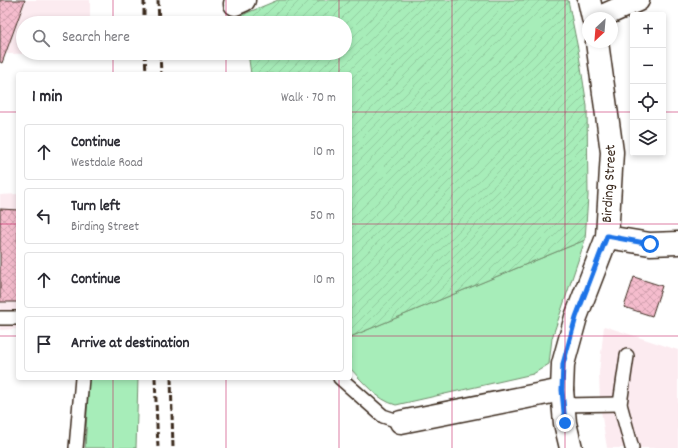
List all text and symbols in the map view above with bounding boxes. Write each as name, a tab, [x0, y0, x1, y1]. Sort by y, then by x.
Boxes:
north arrow	[582, 12, 618, 48]
map controls	[630, 12, 666, 156]
button: +	[630, 12, 666, 48]
search box	[16, 16, 352, 60]
icon: search	[30, 27, 52, 49]
text: Search here	[62, 27, 130, 49]
button: −	[630, 48, 666, 84]
button: locate	[630, 84, 666, 120]
text: 1 min	[32, 86, 62, 110]
text: Walk · 70 m	[281, 89, 336, 108]
button: layers	[630, 120, 666, 156]
text: Continue	[71, 132, 120, 154]
icon: ahead	[33, 141, 55, 163]
street label: Birding Street	[597, 142, 623, 223]
text: 10 m	[313, 143, 335, 162]
text: Westdale Road	[71, 154, 143, 173]
text: Turn left	[71, 196, 120, 218]
icon: left	[33, 205, 55, 227]
text: 50 m	[310, 207, 335, 226]
text: Birding Street	[71, 218, 139, 237]
route start	[641, 235, 659, 253]
icon: ahead	[33, 269, 55, 291]
text: Continue	[71, 269, 120, 291]
text: 10 m	[313, 271, 335, 290]
icon: arrive	[33, 333, 55, 355]
text: Arrive at destination	[71, 333, 189, 355]
route end	[556, 414, 574, 432]

